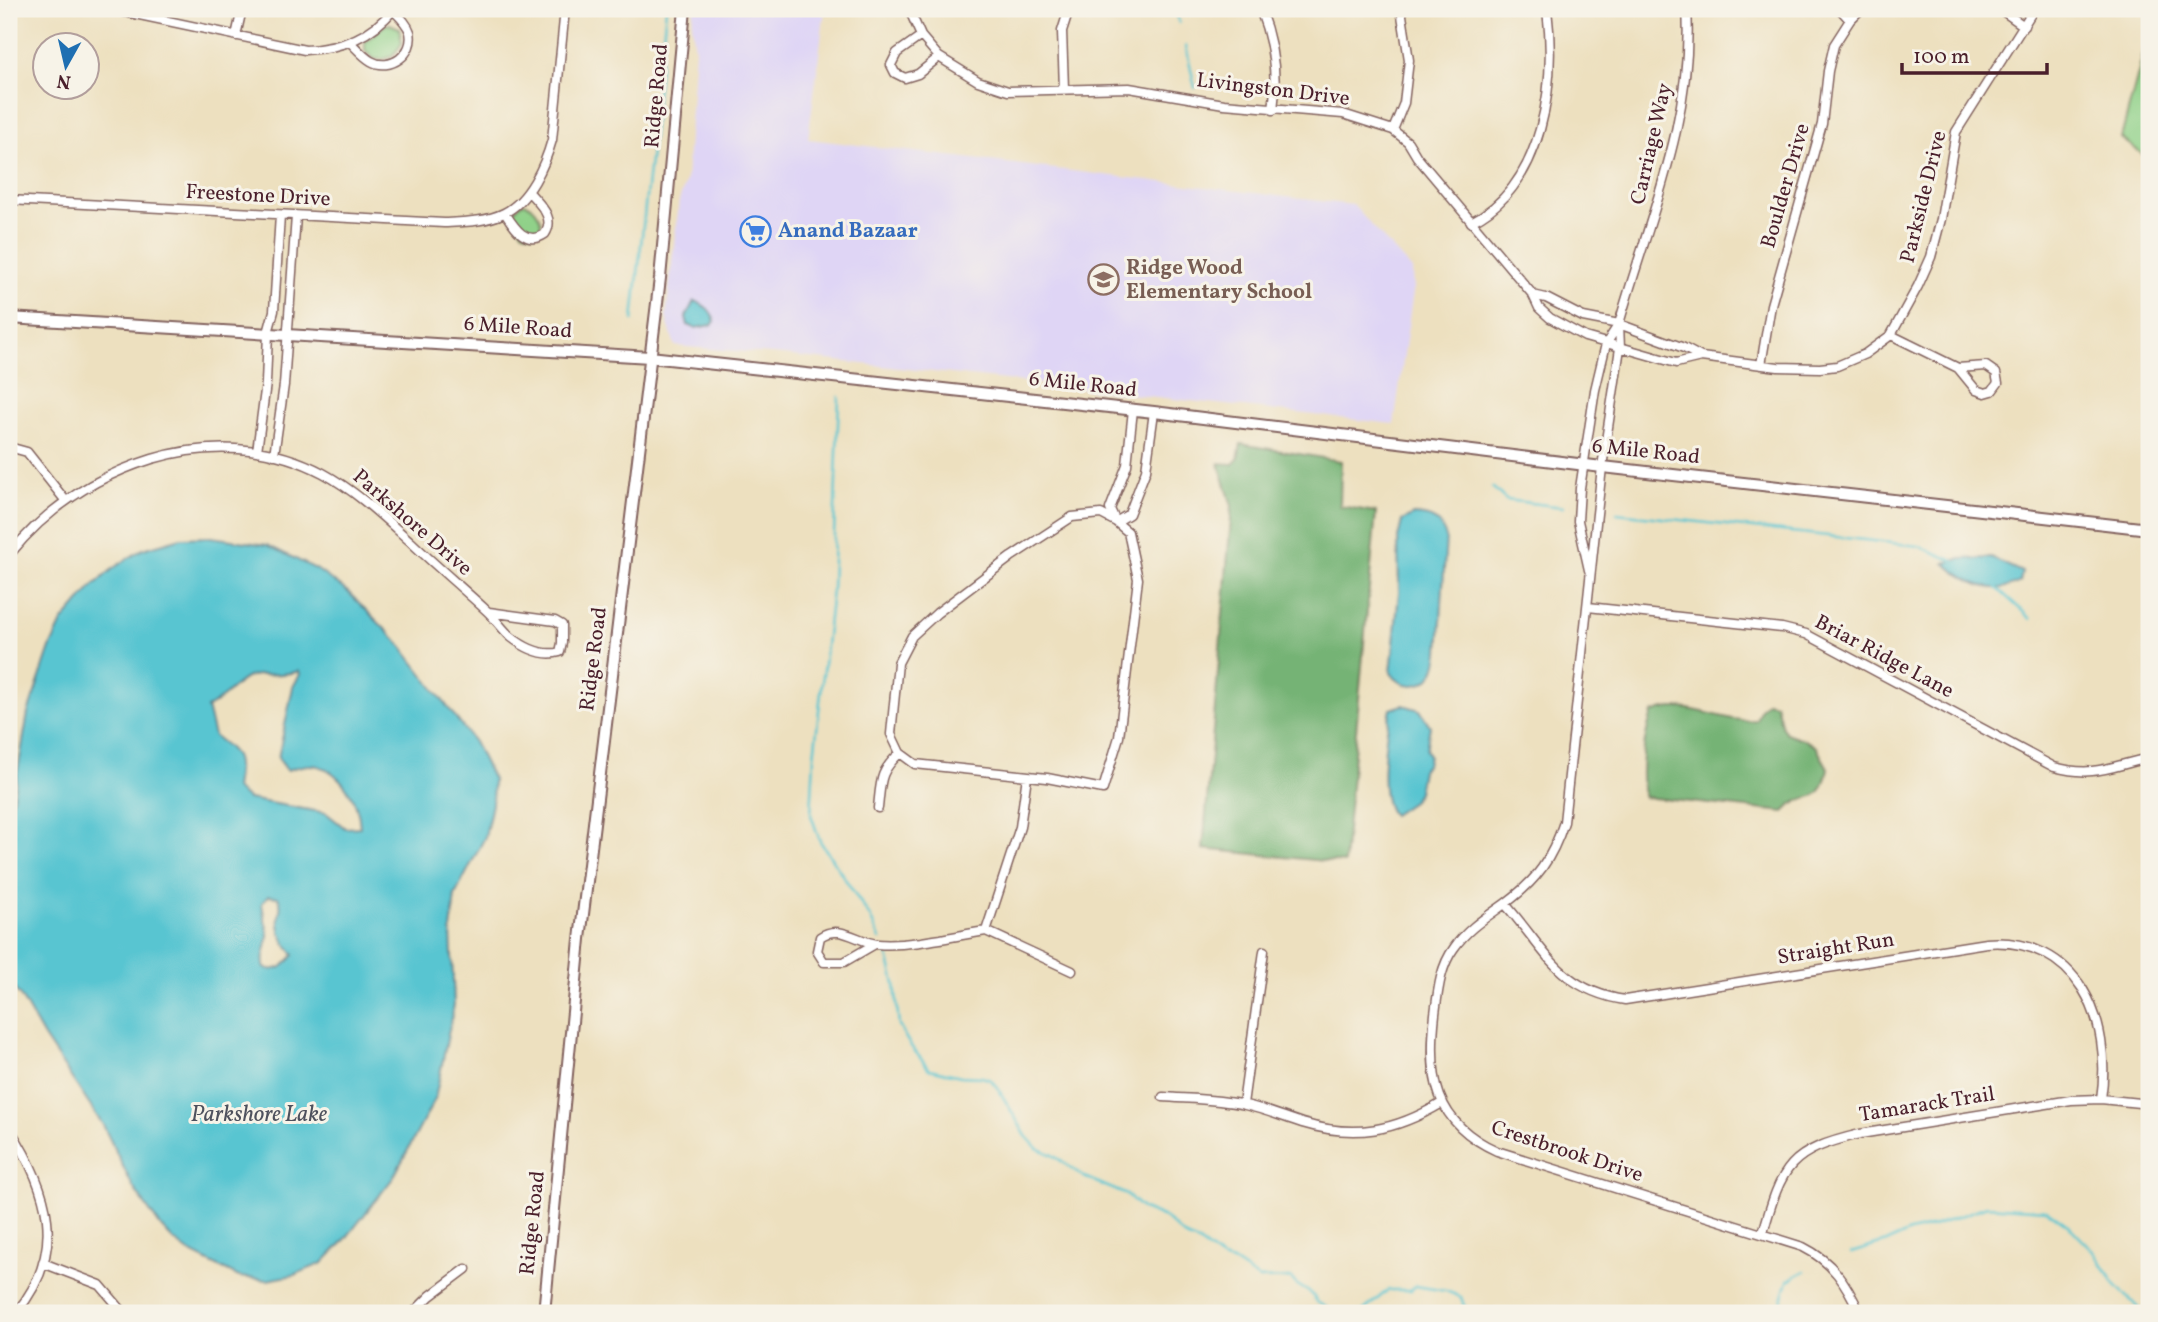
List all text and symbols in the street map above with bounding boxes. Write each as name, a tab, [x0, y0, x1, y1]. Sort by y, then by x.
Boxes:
north arrow	[32, 32, 102, 102]
scale bar	[1902, 32, 2048, 76]
street label: Ridge Road	[638, 43, 676, 149]
text: 100 m	[1913, 43, 1970, 72]
street label: Livingston Drive	[1195, 66, 1351, 114]
text: N	[55, 67, 73, 95]
street label: Carriage Way	[1624, 80, 1680, 207]
street label: Boulder Drive	[1754, 120, 1818, 252]
street label: Parkside Drive	[1894, 128, 1954, 266]
street label: Freestone Drive	[185, 178, 331, 214]
supermarket icon: Anand Bazaar	[738, 214, 772, 248]
place label: Anand Bazaar	[778, 217, 918, 246]
place label: Ridge Wood Elementary School	[1126, 254, 1312, 307]
school or university icon: Ridge Wood Elementary School	[1086, 263, 1120, 297]
street label: 6 Mile Road	[463, 310, 573, 346]
street label: 6 Mile Road	[1028, 365, 1138, 405]
street label: 6 Mile Road	[1591, 432, 1701, 472]
street label: Parkshore Drive	[346, 463, 478, 583]
street label: Ridge Road	[573, 605, 615, 713]
street label: Briar Ridge Lane	[1809, 608, 1959, 706]
street label: Straight Run	[1775, 925, 1897, 973]
street label: Tamarack Trail	[1857, 1080, 1997, 1130]
water label: Parkshore Lake	[191, 1099, 328, 1131]
street label: Crestbrook Drive	[1487, 1114, 1647, 1190]
street label: Ridge Road	[513, 1169, 553, 1277]

